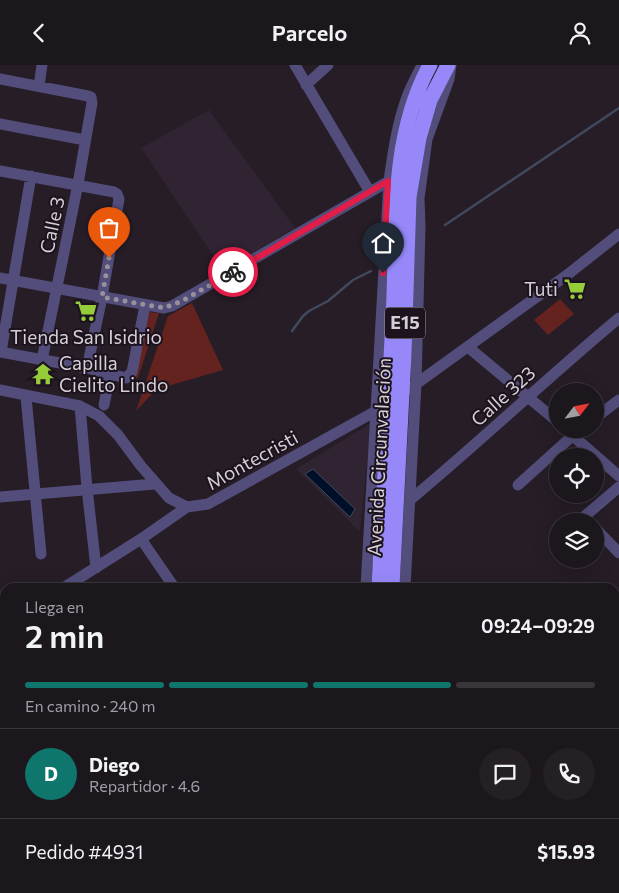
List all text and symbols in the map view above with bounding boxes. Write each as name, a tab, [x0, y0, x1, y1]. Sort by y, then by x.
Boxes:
icon: back	[25, 19, 53, 47]
text: Parcelo	[272, 19, 347, 46]
icon: person	[566, 19, 594, 47]
street label: Calle 3	[34, 195, 69, 255]
pin	[88, 207, 130, 258]
icon: bag	[95, 214, 123, 242]
pin	[362, 222, 404, 273]
icon: home	[369, 229, 397, 257]
courier	[208, 247, 258, 297]
icon: bike	[219, 258, 247, 286]
supermarket icon: Tuti	[562, 276, 588, 302]
place label: Tuti	[524, 277, 558, 300]
supermarket icon: Tienda San Isidrio	[73, 298, 99, 324]
road number: E15	[385, 307, 425, 339]
place label: Tienda San Isidrio	[10, 325, 162, 348]
place label: Capilla Cielito Lindo	[59, 351, 168, 396]
street label: Avenida Circunvalación	[362, 357, 395, 557]
temple icon: Capilla Cielito Lindo	[30, 361, 56, 387]
street label: Calle 323	[466, 361, 540, 430]
north arrow	[549, 383, 604, 437]
map controls	[549, 383, 604, 568]
street label: Montecristi	[202, 425, 302, 494]
button: locate	[549, 448, 604, 503]
button: layers	[549, 513, 604, 568]
text: Llega en	[25, 597, 84, 616]
text: 09:24–09:29	[481, 614, 595, 637]
text: 2 min	[25, 615, 104, 655]
text: En camino · 240 m	[25, 696, 155, 715]
button: chat	[479, 748, 531, 800]
button: phone	[543, 748, 595, 800]
text: Diego	[89, 753, 140, 776]
text: D	[44, 762, 58, 785]
text: Repartidor · 4.6	[89, 776, 200, 795]
text: Pedido #4931	[25, 840, 143, 863]
text: $15.93	[537, 840, 595, 863]

